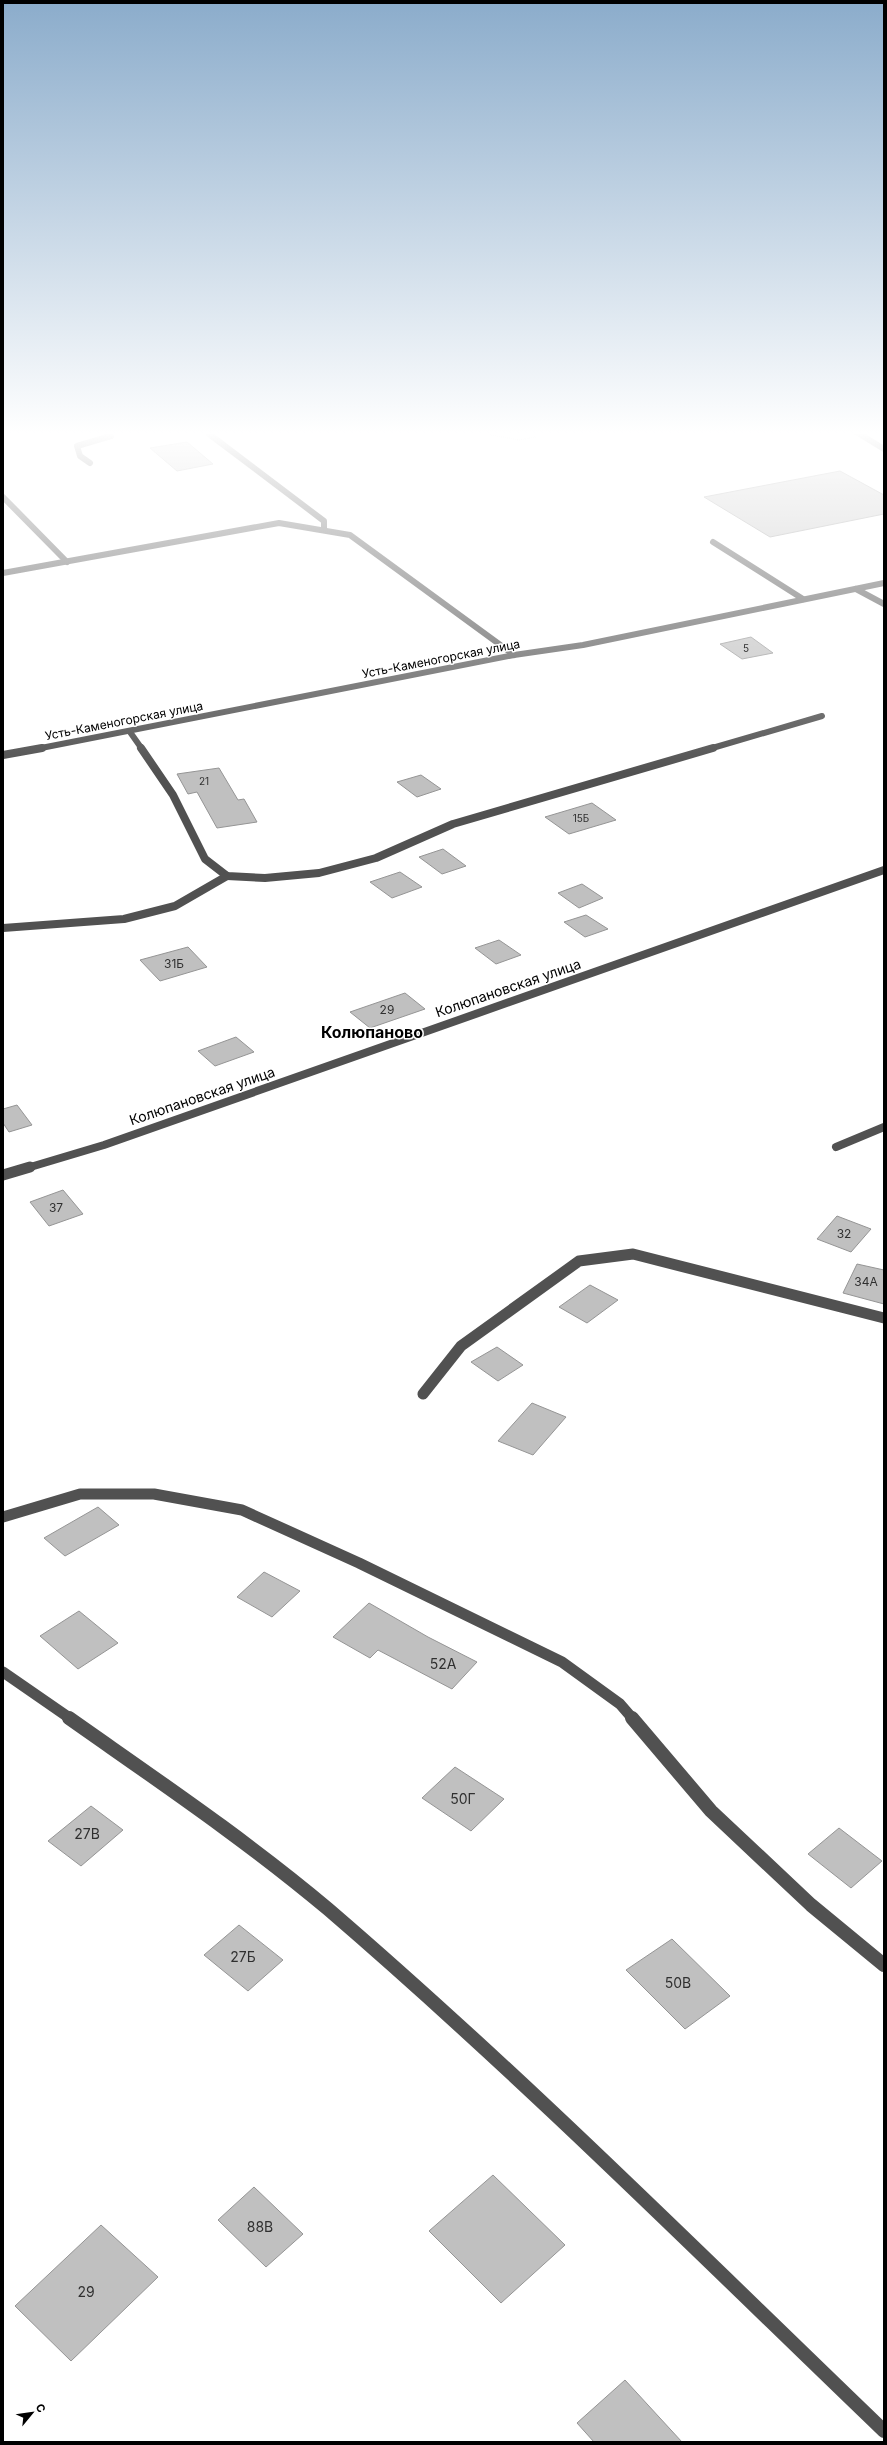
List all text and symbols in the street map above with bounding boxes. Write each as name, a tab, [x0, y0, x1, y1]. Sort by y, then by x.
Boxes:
street label: Усть-Каменогорская улица	[361, 636, 521, 681]
house number: 5	[743, 642, 749, 654]
street label: Усть-Каменогорская улица	[44, 698, 204, 743]
house number: 21	[199, 775, 209, 787]
house number: 15Б	[573, 812, 589, 824]
street label: Колюпановская улица	[433, 955, 583, 1020]
house number: 31Б	[164, 956, 184, 971]
house number: 29	[380, 1002, 394, 1017]
district label: Колюпаново	[321, 1022, 423, 1042]
street label: Колюпановская улица	[127, 1063, 277, 1128]
house number: 37	[49, 1200, 63, 1215]
house number: 32	[837, 1226, 851, 1241]
house number: 34А	[854, 1274, 878, 1289]
house number: 52А	[430, 1655, 457, 1672]
house number: 50Г	[450, 1790, 476, 1807]
house number: 27В	[74, 1825, 100, 1842]
house number: 27Б	[230, 1948, 256, 1965]
house number: 50В	[665, 1974, 691, 1991]
house number: 88В	[247, 2218, 273, 2235]
house number: 29	[77, 2283, 95, 2300]
north arrow	[12, 2393, 52, 2433]
text: С	[33, 2401, 49, 2415]

